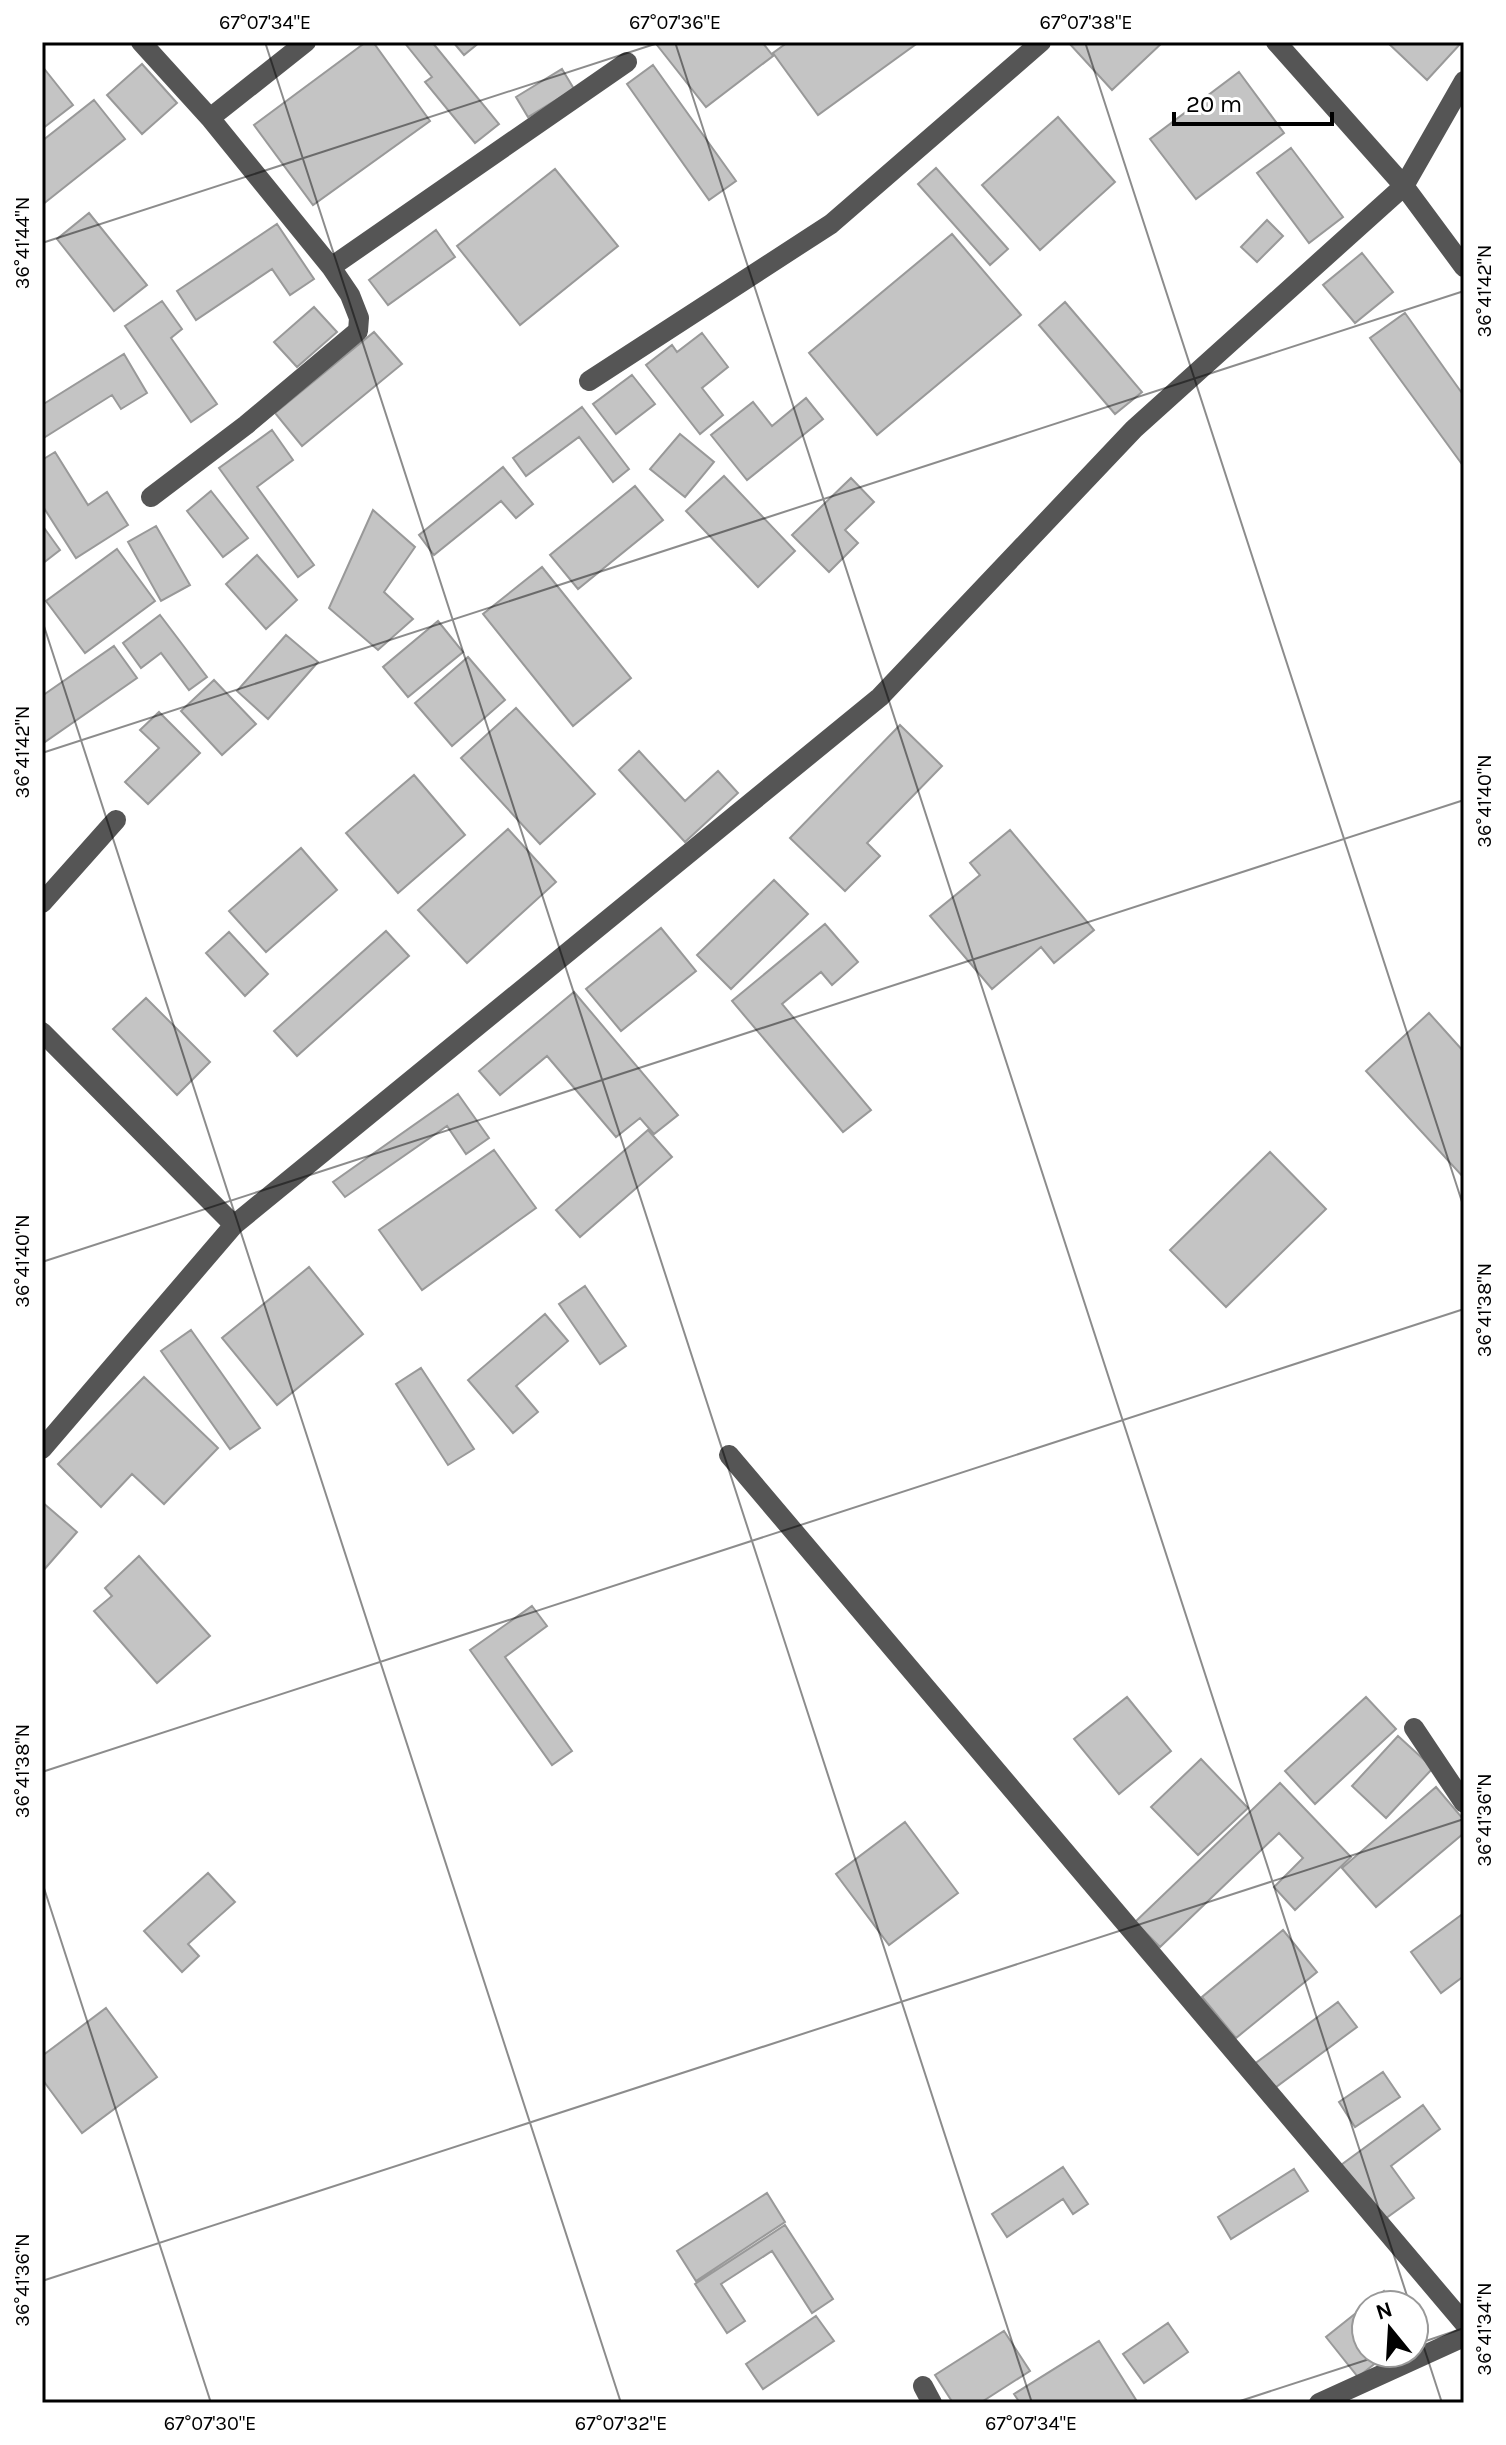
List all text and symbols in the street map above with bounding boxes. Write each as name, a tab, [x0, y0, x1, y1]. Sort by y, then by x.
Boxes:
text: 67°07'34"E	[219, 11, 311, 34]
text: 67°07'36"E	[629, 11, 721, 34]
text: 67°07'38"E	[1039, 11, 1133, 34]
scale bar	[1174, 76, 1332, 126]
text: 20 m	[1186, 90, 1242, 118]
text: 36°41'44"N	[11, 197, 34, 289]
text: 36°41'42"N	[1473, 244, 1496, 338]
text: 36°41'42"N	[11, 705, 34, 799]
text: 36°41'40"N	[1473, 754, 1496, 848]
text: 36°41'40"N	[11, 1214, 34, 1308]
text: 36°41'38"N	[1473, 1263, 1496, 1357]
text: 36°41'38"N	[11, 1724, 34, 1818]
text: 36°41'36"N	[1473, 1773, 1496, 1867]
text: 36°41'36"N	[11, 2233, 34, 2327]
text: 36°41'34"N	[1473, 2282, 1496, 2376]
north arrow	[1350, 2289, 1430, 2369]
text: N	[1373, 2296, 1396, 2326]
text: 67°07'30"E	[164, 2412, 256, 2435]
text: 67°07'32"E	[575, 2412, 667, 2435]
text: 67°07'34"E	[985, 2412, 1077, 2435]

